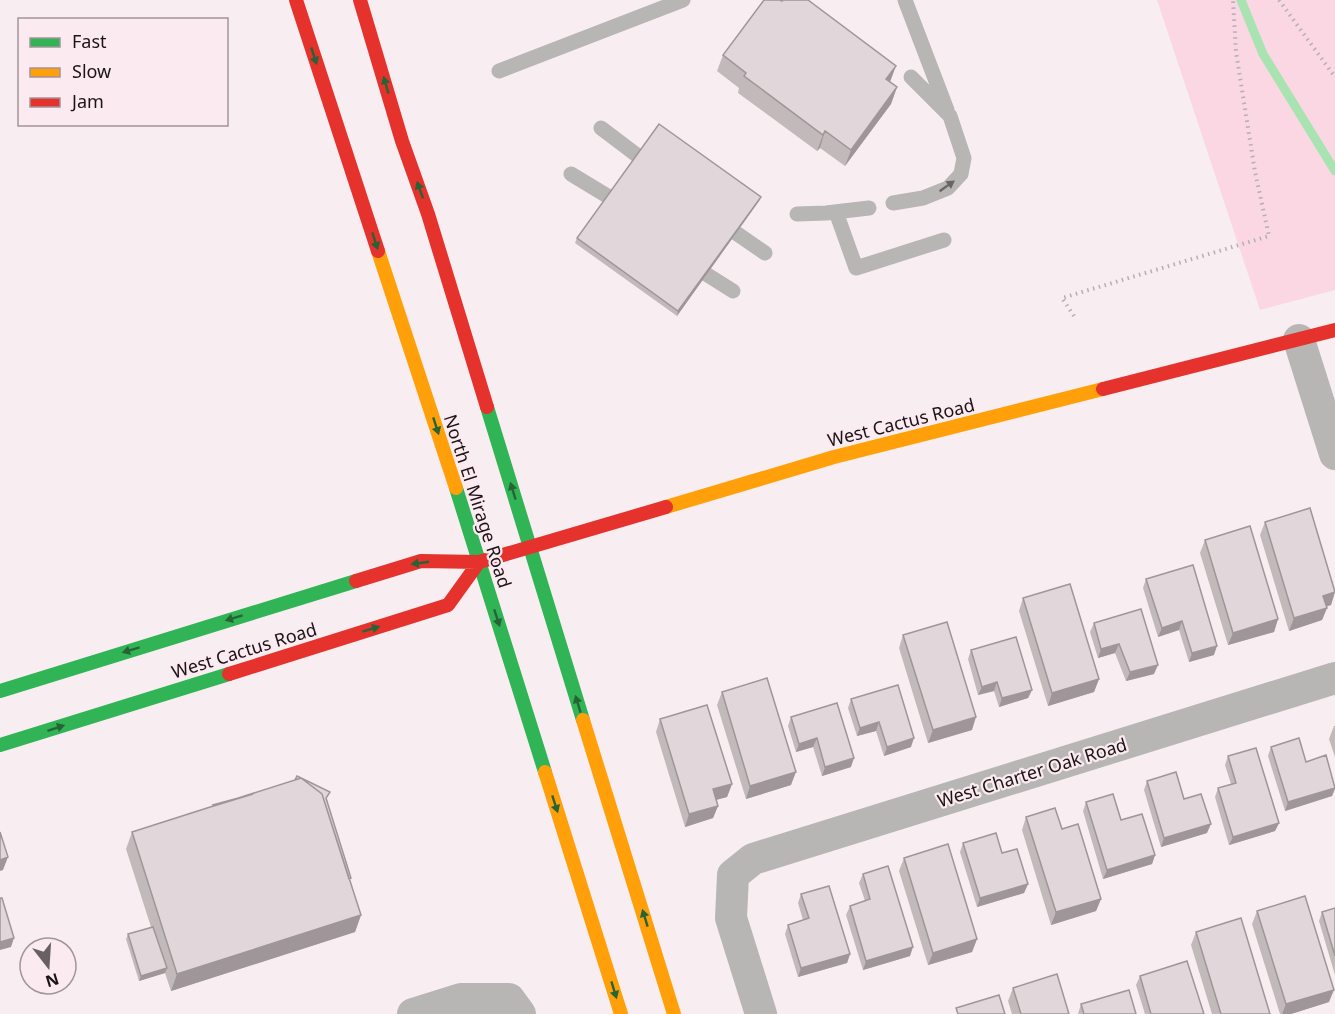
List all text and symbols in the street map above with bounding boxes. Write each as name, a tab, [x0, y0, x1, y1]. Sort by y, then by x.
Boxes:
legend	[18, 18, 228, 126]
text: Fast	[72, 29, 107, 53]
one-way arrow	[310, 47, 319, 65]
text: Slow	[72, 59, 111, 83]
one-way arrow	[381, 76, 390, 94]
text: Jam	[70, 89, 104, 113]
one-way arrow	[939, 180, 955, 192]
one-way arrow	[414, 181, 424, 199]
one-way arrow	[371, 232, 380, 250]
street label: West Cactus Road	[825, 392, 977, 452]
street label: North El Mirage Road	[439, 411, 517, 591]
one-way arrow	[431, 417, 441, 435]
one-way arrow	[508, 482, 517, 500]
one-way arrow	[411, 558, 430, 567]
one-way arrow	[492, 609, 502, 627]
one-way arrow	[225, 614, 243, 623]
street label: West Cactus Road	[168, 617, 320, 683]
one-way arrow	[362, 624, 380, 633]
one-way arrow	[122, 646, 140, 656]
one-way arrow	[573, 695, 582, 713]
one-way arrow	[47, 722, 65, 732]
street label: West Charter Oak Road	[934, 732, 1130, 812]
one-way arrow	[551, 795, 561, 813]
one-way arrow	[640, 909, 649, 927]
north arrow	[18, 936, 78, 996]
text: N	[43, 968, 62, 993]
one-way arrow	[610, 981, 619, 999]

